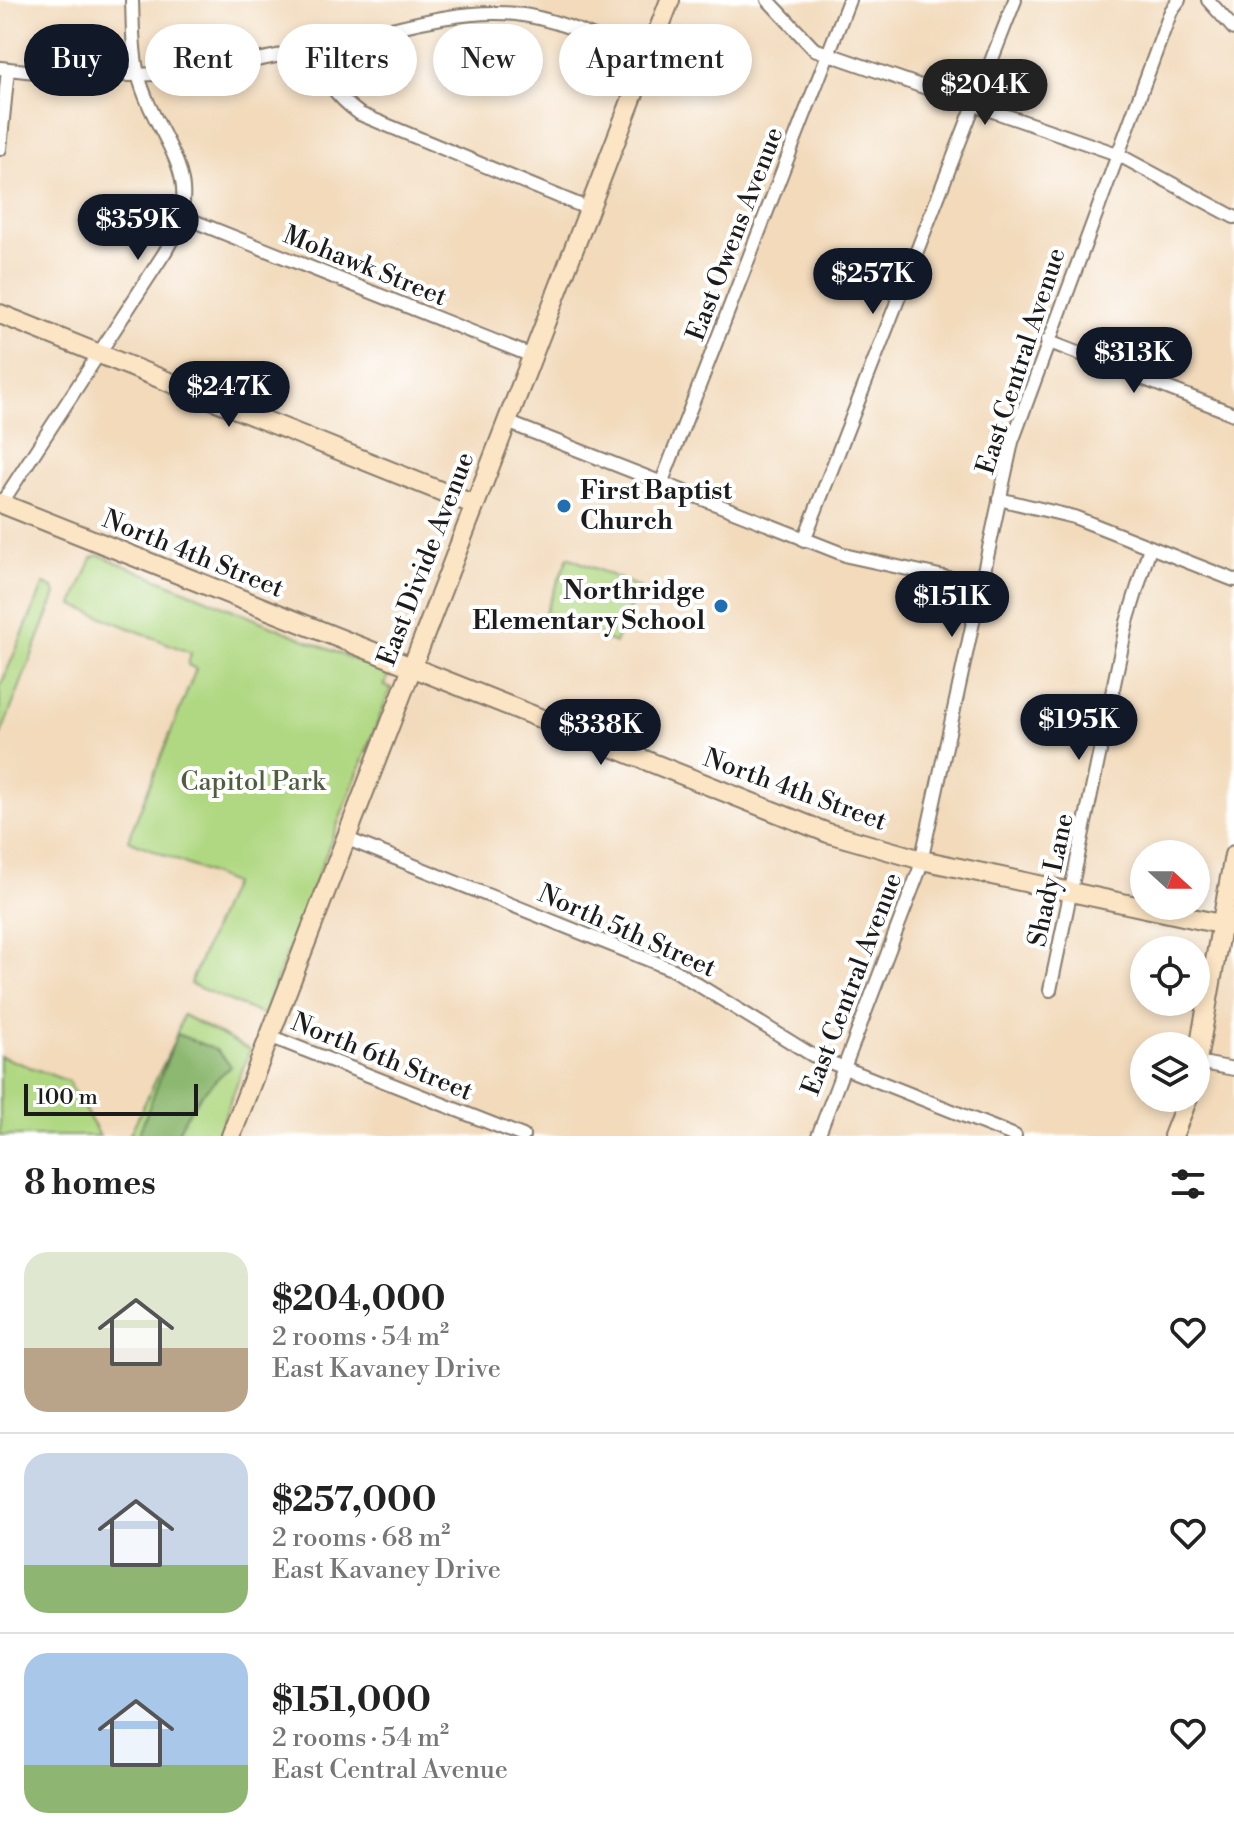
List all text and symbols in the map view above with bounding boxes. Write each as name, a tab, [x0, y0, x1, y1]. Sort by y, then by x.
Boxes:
chip: Buy	[24, 24, 129, 96]
chip: Rent	[145, 24, 261, 96]
chip: Filters	[277, 24, 417, 96]
chip: New	[433, 24, 543, 96]
chip: Apartment	[559, 24, 752, 96]
pin: $204K	[929, 59, 1041, 127]
text: $204K	[940, 69, 1030, 101]
street label: East Owens Avenue	[679, 123, 791, 345]
pin: $359K	[82, 194, 194, 262]
text: $359K	[96, 204, 180, 236]
street label: Mohawk Street	[279, 219, 451, 313]
street label: East Central Avenue	[969, 244, 1073, 478]
pin: $257K	[817, 248, 929, 316]
text: $257K	[831, 258, 915, 290]
pin: $313K	[1078, 327, 1190, 395]
text: $313K	[1094, 337, 1174, 369]
pin: $247K	[173, 361, 285, 429]
text: $247K	[187, 371, 271, 403]
street label: East Divide Avenue	[370, 448, 482, 670]
place label: First Baptist Church	[580, 475, 733, 537]
marker: First Baptist Church	[555, 497, 573, 515]
street label: North 4th Street	[98, 503, 288, 605]
pin: $151K	[896, 571, 1008, 639]
place label: Northridge Elementary School	[472, 575, 705, 637]
text: $151K	[913, 581, 991, 613]
marker: Northridge Elementary School	[712, 597, 730, 615]
pin: $195K	[1023, 694, 1135, 762]
pin: $338K	[545, 699, 657, 767]
text: $195K	[1038, 704, 1120, 736]
text: $338K	[559, 709, 643, 741]
street label: North 4th Street	[699, 742, 891, 838]
park label: Capitol Park	[181, 766, 327, 798]
street label: Shady Lane	[1021, 810, 1081, 950]
north arrow	[1130, 840, 1210, 920]
map controls	[1130, 840, 1210, 1112]
street label: East Central Avenue	[795, 868, 909, 1100]
street label: North 5th Street	[533, 877, 721, 985]
button: locate	[1130, 936, 1210, 1016]
street label: North 6th Street	[287, 1006, 477, 1108]
button: layers	[1130, 1032, 1210, 1112]
scale bar	[24, 1080, 198, 1116]
text: 100 m	[36, 1084, 98, 1111]
icon: filters	[1166, 1162, 1210, 1206]
text: 8 homes	[24, 1163, 156, 1205]
text: $204,000	[272, 1279, 446, 1321]
icon: home	[88, 1284, 184, 1380]
icon: heart	[1166, 1310, 1210, 1354]
text: 2 rooms · 54 m²	[272, 1321, 449, 1353]
text: East Kavaney Drive	[272, 1353, 501, 1385]
text: $257,000	[272, 1480, 437, 1522]
icon: home	[88, 1485, 184, 1581]
icon: heart	[1166, 1511, 1210, 1555]
text: 2 rooms · 68 m²	[272, 1522, 450, 1554]
text: East Kavaney Drive	[272, 1554, 501, 1586]
text: $151,000	[272, 1680, 431, 1722]
icon: home	[88, 1685, 184, 1781]
icon: heart	[1166, 1711, 1210, 1755]
text: 2 rooms · 54 m²	[272, 1722, 449, 1754]
text: East Central Avenue	[272, 1754, 508, 1786]

